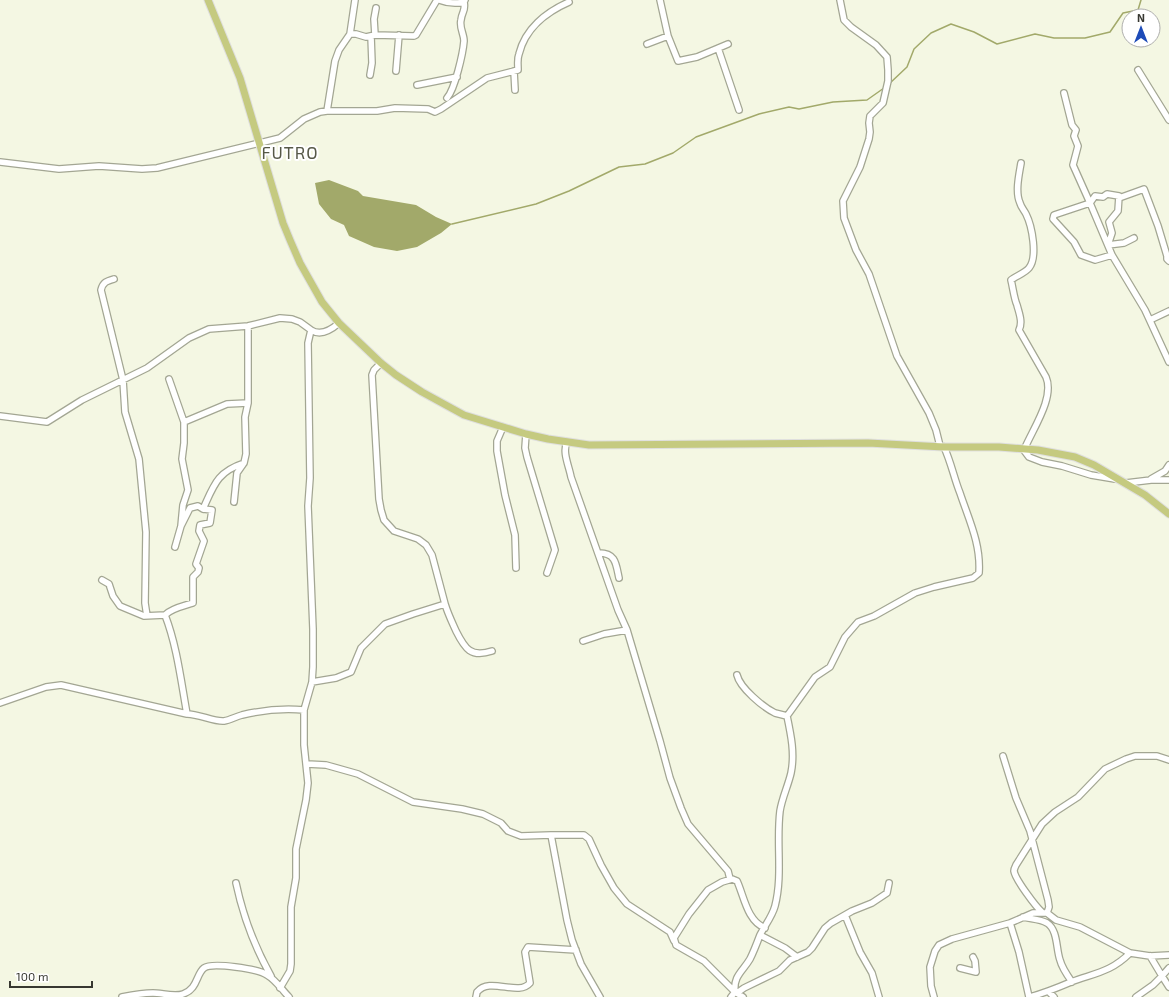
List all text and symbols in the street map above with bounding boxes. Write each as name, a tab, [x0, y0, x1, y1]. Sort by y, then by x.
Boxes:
north arrow	[1121, 8, 1161, 48]
text: N	[1137, 11, 1145, 24]
district label: FUTRO	[261, 142, 319, 162]
scale bar	[10, 963, 92, 989]
text: 100 m	[16, 969, 48, 983]

